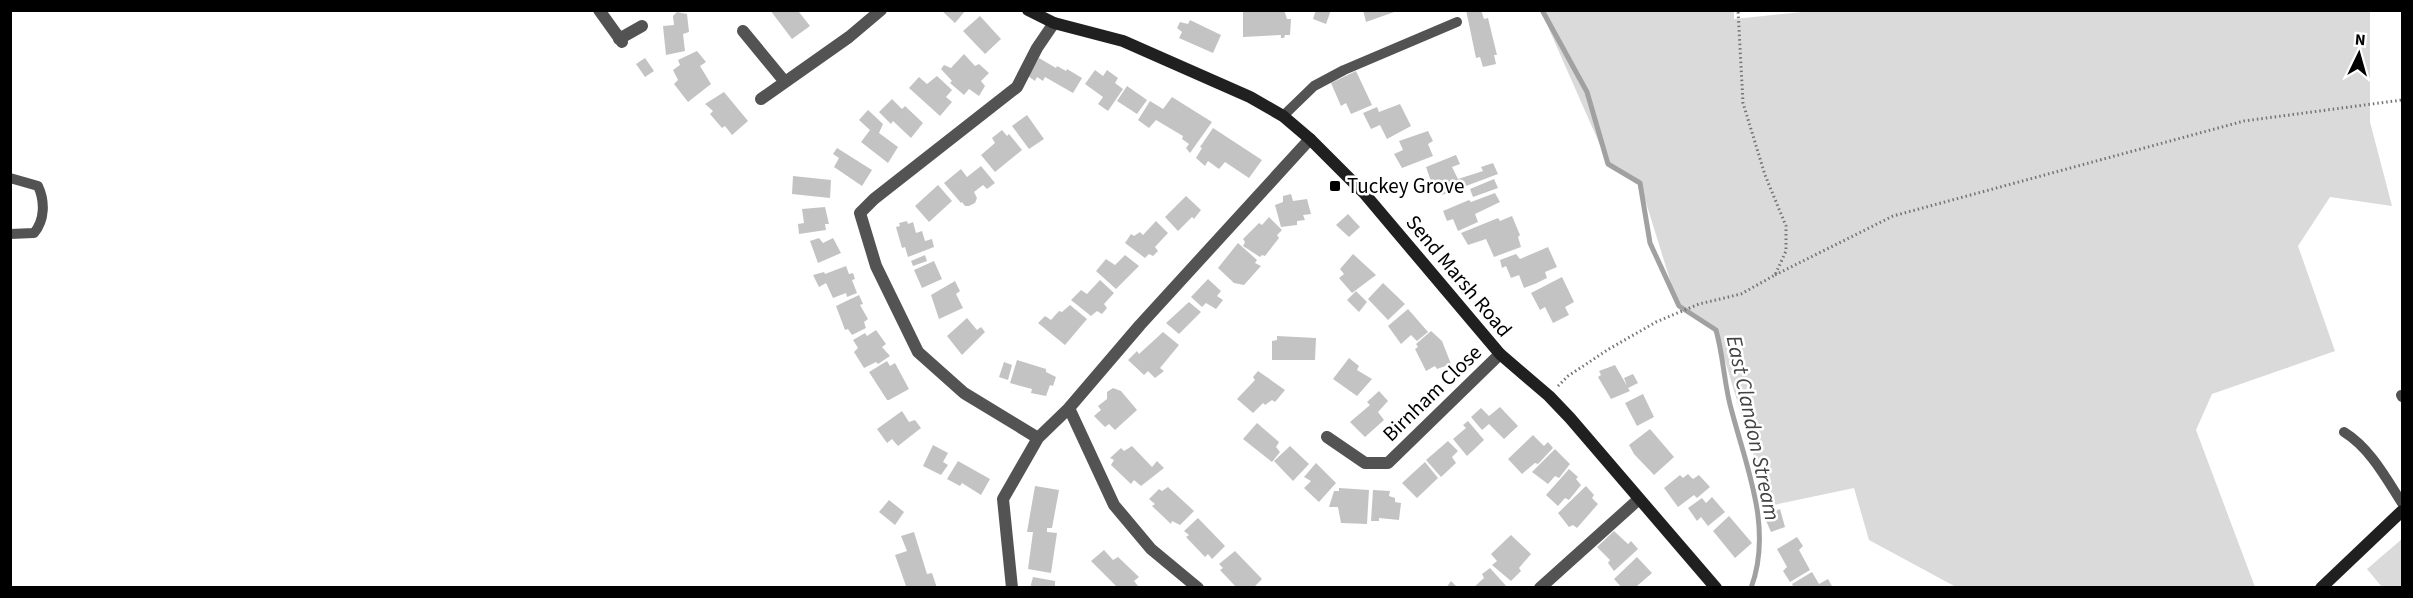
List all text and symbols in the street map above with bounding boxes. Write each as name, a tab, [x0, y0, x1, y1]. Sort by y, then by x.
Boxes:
north arrow	[2329, 24, 2389, 84]
text: N	[2354, 29, 2366, 51]
place label: Tuckey Grove	[1347, 171, 1464, 201]
marker: Tuckey Grove	[1328, 179, 1342, 193]
street label: Send Marsh Road	[1399, 208, 1519, 344]
water label: East Clandon Stream	[1718, 332, 1788, 524]
street label: Birnham Close	[1376, 338, 1488, 448]

